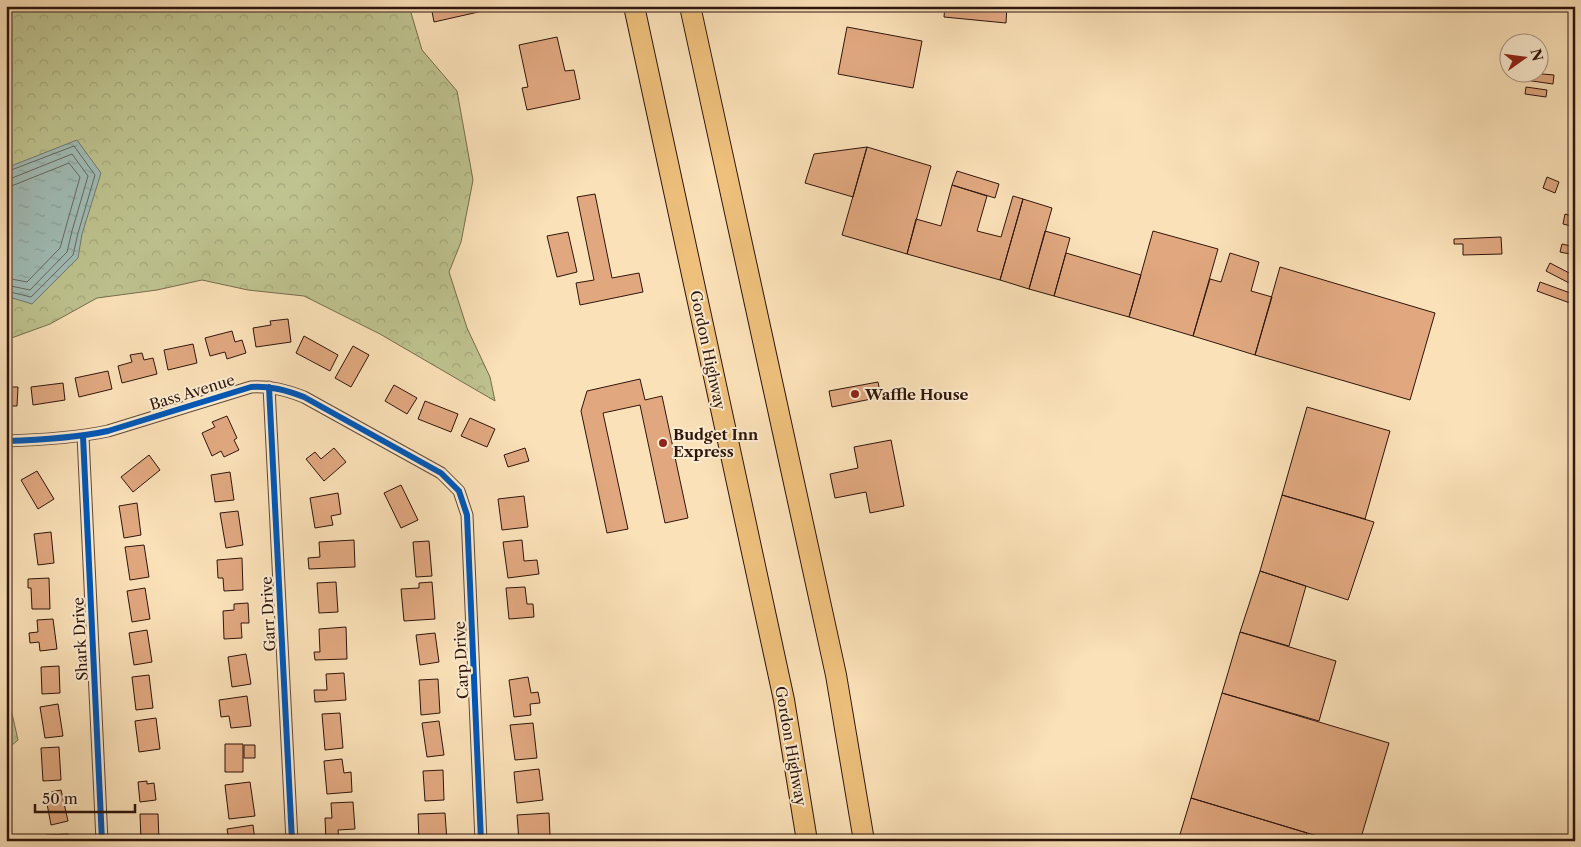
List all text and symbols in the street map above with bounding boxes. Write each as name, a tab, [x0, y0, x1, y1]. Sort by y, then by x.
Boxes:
north arrow	[1498, 32, 1548, 82]
text: N	[1526, 47, 1547, 63]
street label: Gordon Highway	[686, 289, 730, 412]
street label: Bass Avenue	[147, 370, 237, 414]
place label: Waffle House	[864, 385, 969, 404]
marker: Waffle House	[849, 388, 861, 400]
place label: Budget Inn Express	[673, 425, 759, 461]
marker: Budget Inn Express	[657, 437, 669, 449]
street label: Garr Drive	[257, 576, 279, 652]
street label: Shark Drive	[68, 597, 92, 681]
street label: Carp Drive	[449, 621, 473, 699]
street label: Gordon Highway	[771, 685, 811, 808]
scale bar	[35, 782, 135, 814]
text: 50 m	[42, 789, 78, 808]

